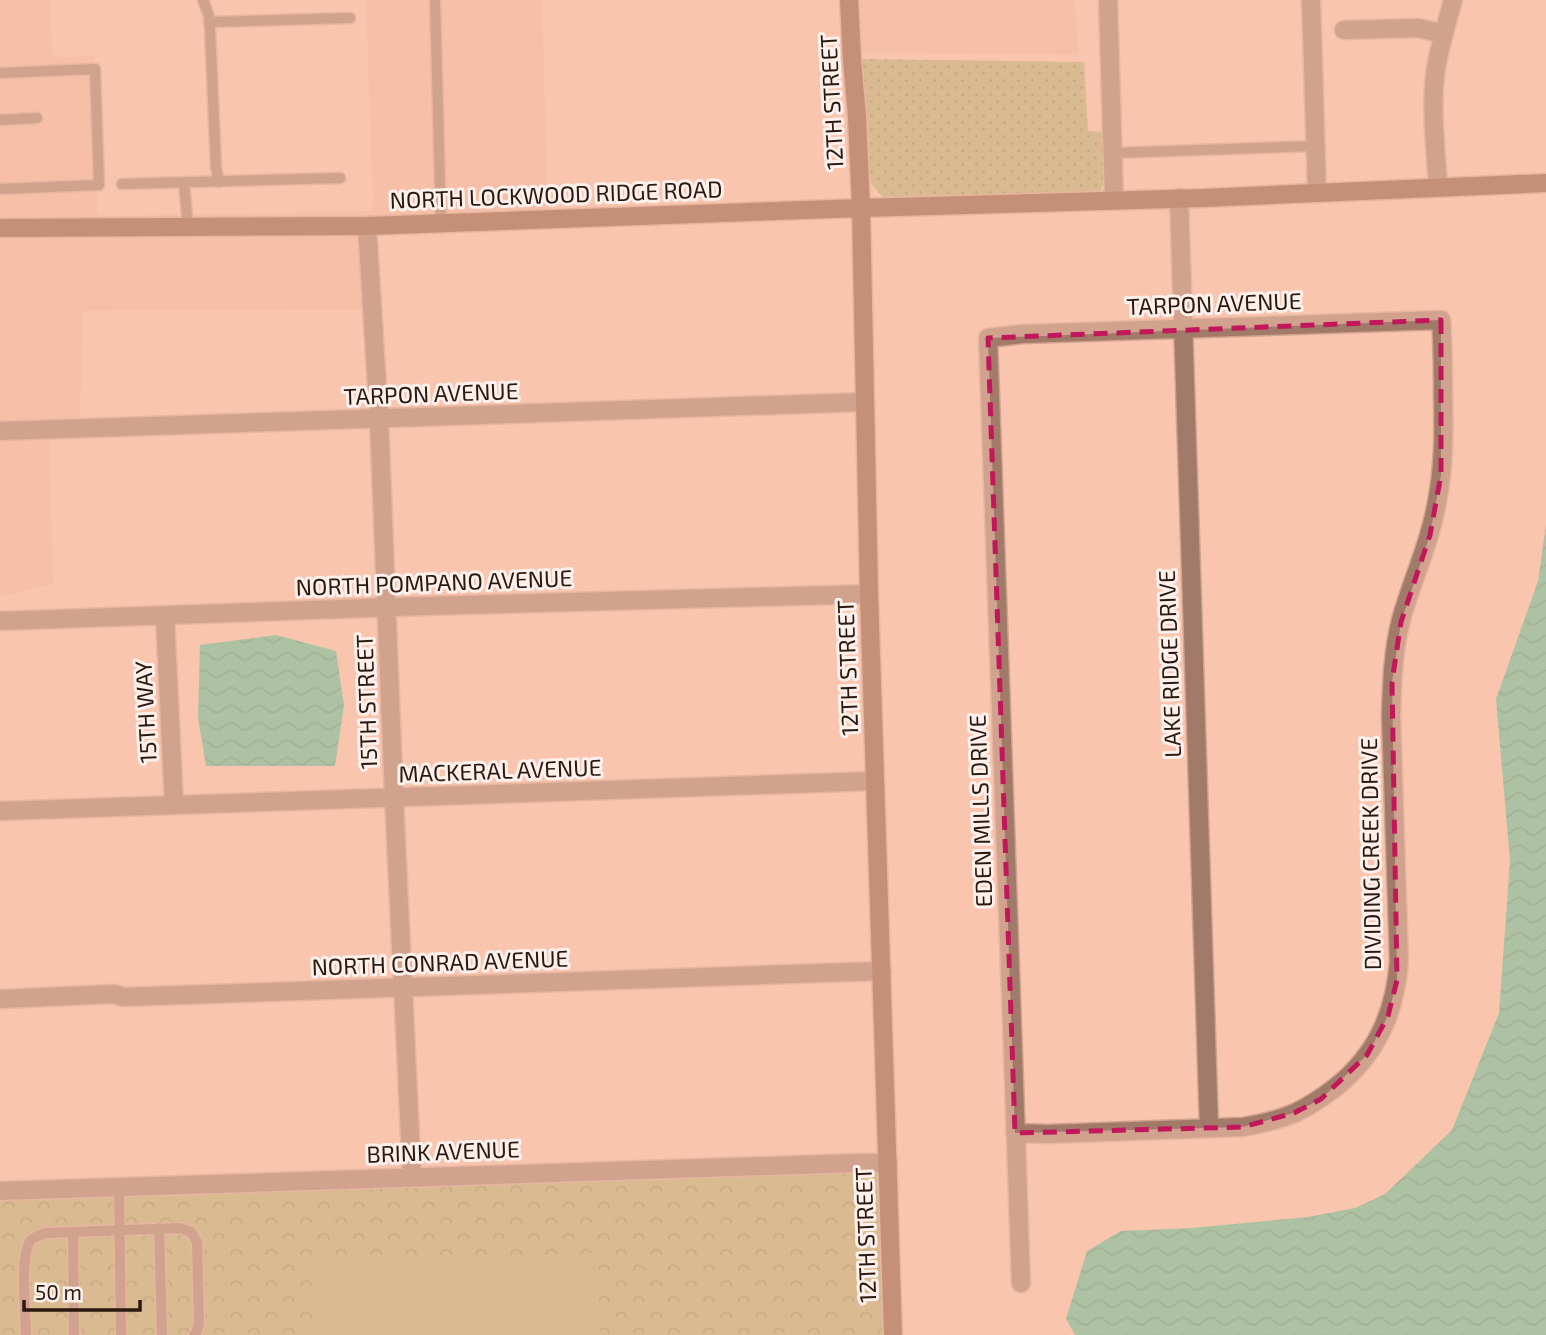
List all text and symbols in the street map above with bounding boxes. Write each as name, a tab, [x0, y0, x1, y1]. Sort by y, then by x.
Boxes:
street label: 12TH STREET	[813, 34, 849, 170]
street label: NORTH LOCKWOOD RIDGE ROAD	[389, 174, 723, 214]
street label: TARPON AVENUE	[1126, 286, 1302, 320]
street label: TARPON AVENUE	[343, 376, 519, 410]
street label: NORTH POMPANO AVENUE	[295, 563, 573, 601]
street label: LAKE RIDGE DRIVE	[1152, 570, 1186, 758]
street label: 12TH STREET	[831, 600, 863, 736]
street label: 15TH STREET	[350, 634, 382, 770]
street label: 15TH WAY	[128, 660, 162, 764]
street label: EDEN MILLS DRIVE	[963, 714, 997, 908]
street label: DIVIDING CREEK DRIVE	[1354, 738, 1386, 970]
street label: MACKERAL AVENUE	[398, 752, 602, 788]
street label: NORTH CONRAD AVENUE	[311, 944, 569, 980]
street label: BRINK AVENUE	[366, 1134, 520, 1168]
street label: 12TH STREET	[849, 1167, 881, 1303]
scale bar	[24, 1268, 140, 1312]
text: 50 m	[35, 1279, 82, 1304]

